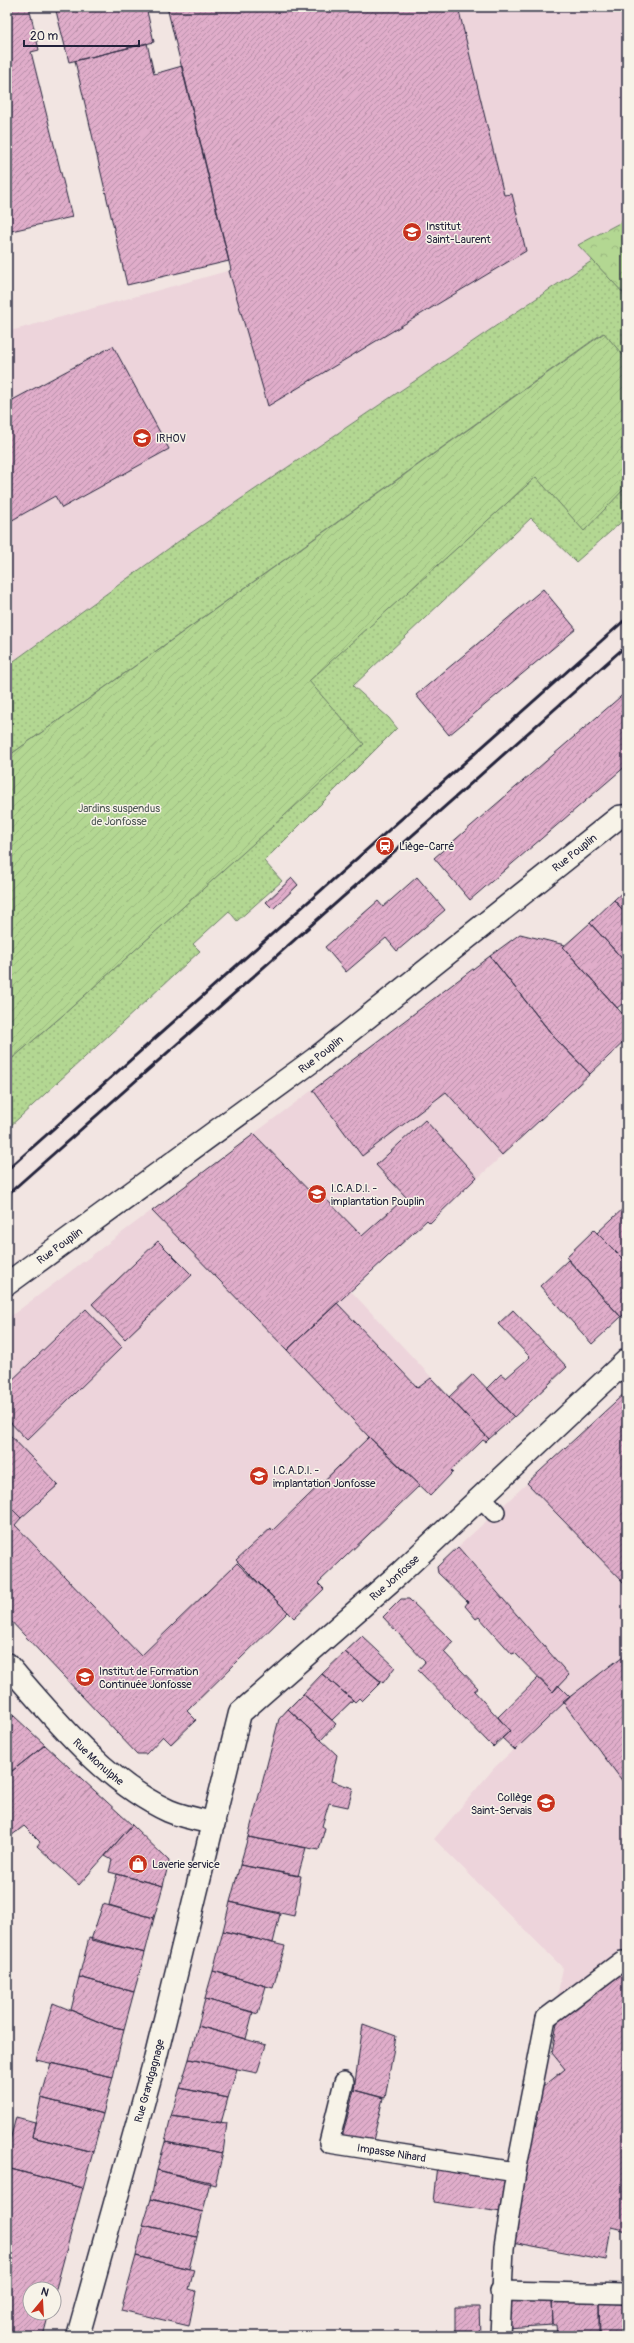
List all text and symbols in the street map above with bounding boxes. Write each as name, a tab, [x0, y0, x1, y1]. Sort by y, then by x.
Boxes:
scale bar	[24, 22, 139, 48]
text: 20 m	[30, 29, 59, 44]
place label: Institut Saint-Laurent	[426, 220, 491, 246]
school or university icon: Institut Saint-Laurent	[401, 221, 423, 243]
school or university icon: IRHOV	[131, 427, 153, 449]
place label: IRHOV	[156, 432, 186, 445]
park label: Jardins suspendus de Jonfosse	[78, 802, 160, 828]
street label: Rue Pouplin	[550, 831, 599, 874]
station icon: Liège-Carré	[374, 835, 396, 857]
place label: Liège-Carré	[399, 840, 454, 853]
street label: Rue Pouplin	[296, 1033, 346, 1075]
place label: I.C.A.D.I. - implantation Pouplin	[331, 1182, 425, 1208]
school or university icon: I.C.A.D.I. - implantation Pouplin	[306, 1183, 328, 1205]
street label: Rue Pouplin	[34, 1225, 85, 1267]
place label: I.C.A.D.I. - implantation Jonfosse	[273, 1464, 376, 1490]
school or university icon: I.C.A.D.I. - implantation Jonfosse	[248, 1465, 270, 1487]
street label: Rue Jonfosse	[367, 1552, 422, 1603]
place label: Institut de Formation Continuée Jonfosse	[99, 1665, 198, 1691]
school or university icon: Institut de Formation Continuée Jonfosse	[74, 1666, 96, 1688]
street label: Rue Monulphe	[70, 1736, 127, 1788]
place label: Collège Saint-Servais	[471, 1791, 533, 1817]
school or university icon: Collège Saint-Servais	[535, 1792, 557, 1814]
shop icon: Laverie service	[127, 1853, 149, 1875]
place label: Laverie service	[152, 1858, 220, 1871]
street label: Rue Grandgagnage	[131, 2037, 167, 2124]
street label: Impasse Nihard	[356, 2141, 427, 2164]
north arrow	[22, 2281, 62, 2321]
text: N	[39, 2285, 51, 2299]

